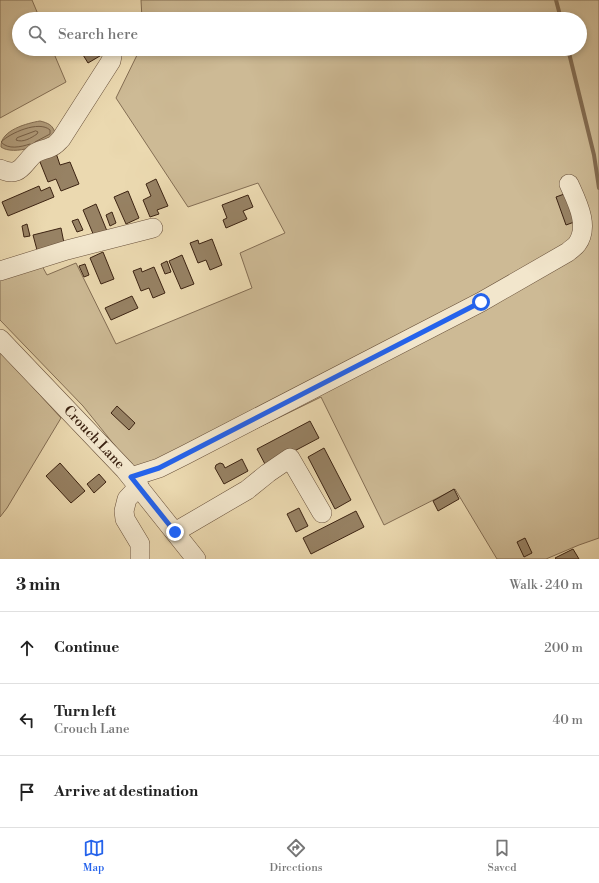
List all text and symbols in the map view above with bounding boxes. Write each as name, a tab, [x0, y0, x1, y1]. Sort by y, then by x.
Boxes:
search box	[12, 12, 587, 56]
icon: search	[26, 23, 48, 45]
text: Search here	[58, 25, 138, 44]
route start	[472, 293, 490, 311]
street label: Crouch Lane	[59, 402, 128, 473]
route end	[166, 523, 184, 541]
text: 3 min	[16, 574, 60, 596]
text: Walk · 240 m	[509, 577, 583, 593]
icon: ahead	[16, 637, 38, 659]
text: Continue	[54, 638, 119, 657]
text: 200 m	[544, 640, 583, 656]
text: Turn left	[54, 702, 116, 721]
icon: left	[16, 709, 38, 731]
text: 40 m	[553, 712, 583, 728]
text: Crouch Lane	[54, 721, 130, 737]
icon: arrive	[16, 781, 38, 803]
text: Arrive at destination	[54, 782, 198, 801]
tab: Map	[83, 837, 105, 875]
tab: Directions	[270, 837, 323, 875]
tab: Saved	[488, 837, 516, 875]

